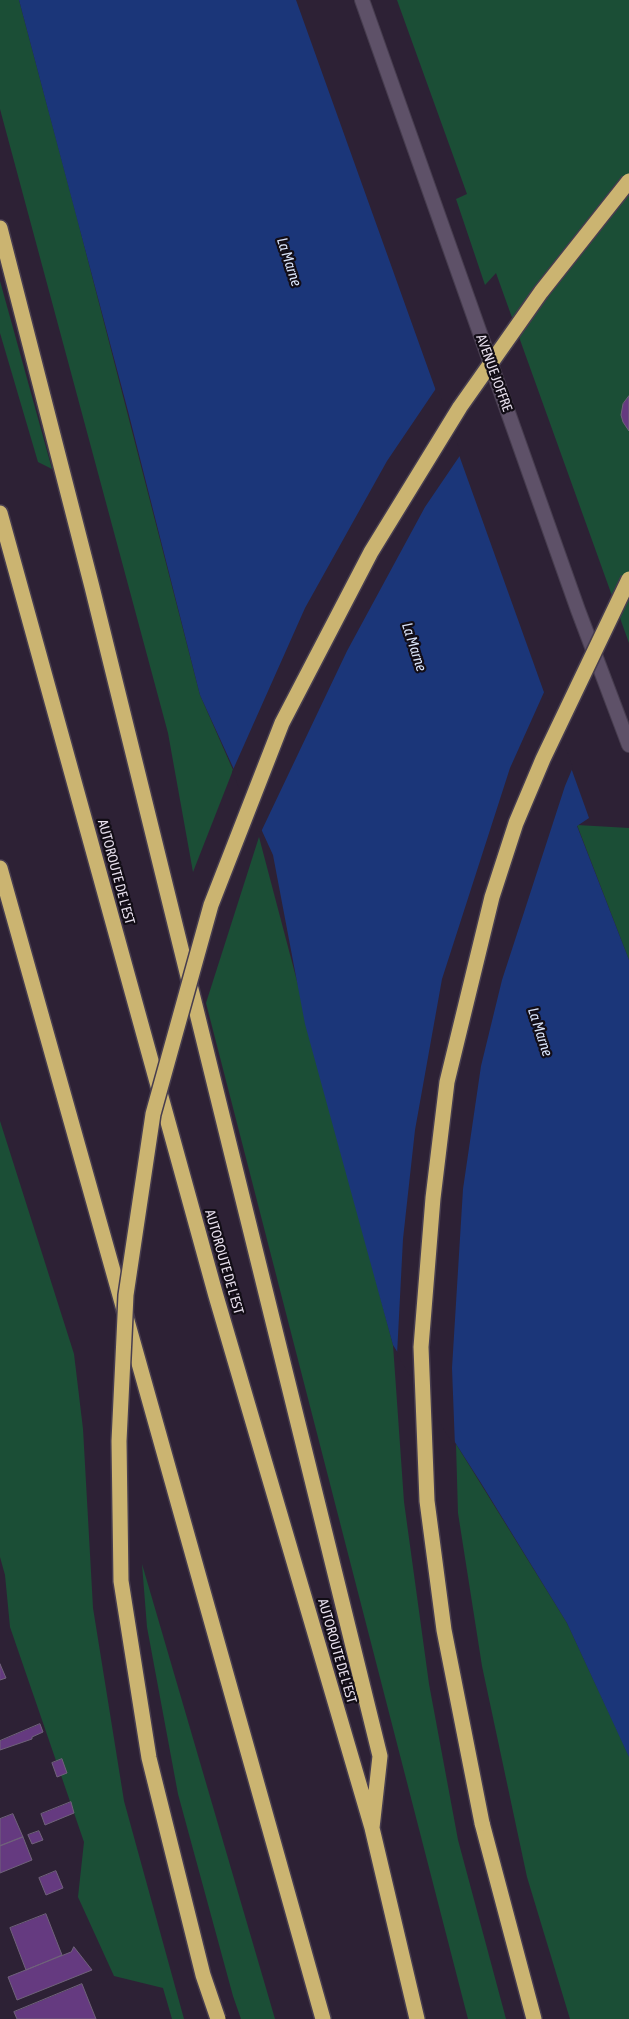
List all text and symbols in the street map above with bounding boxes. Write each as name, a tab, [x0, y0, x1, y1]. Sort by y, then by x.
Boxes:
water label: La Marne	[273, 235, 305, 289]
street label: AVENUE JOFFRE	[472, 332, 516, 414]
water label: La Marne	[398, 620, 430, 674]
street label: AUTOROUTE DE L’EST	[94, 818, 138, 926]
water label: La Marne	[524, 1005, 556, 1059]
street label: AUTOROUTE DE L’EST	[201, 1208, 247, 1316]
street label: AUTOROUTE DE L’EST	[314, 1597, 360, 1705]

